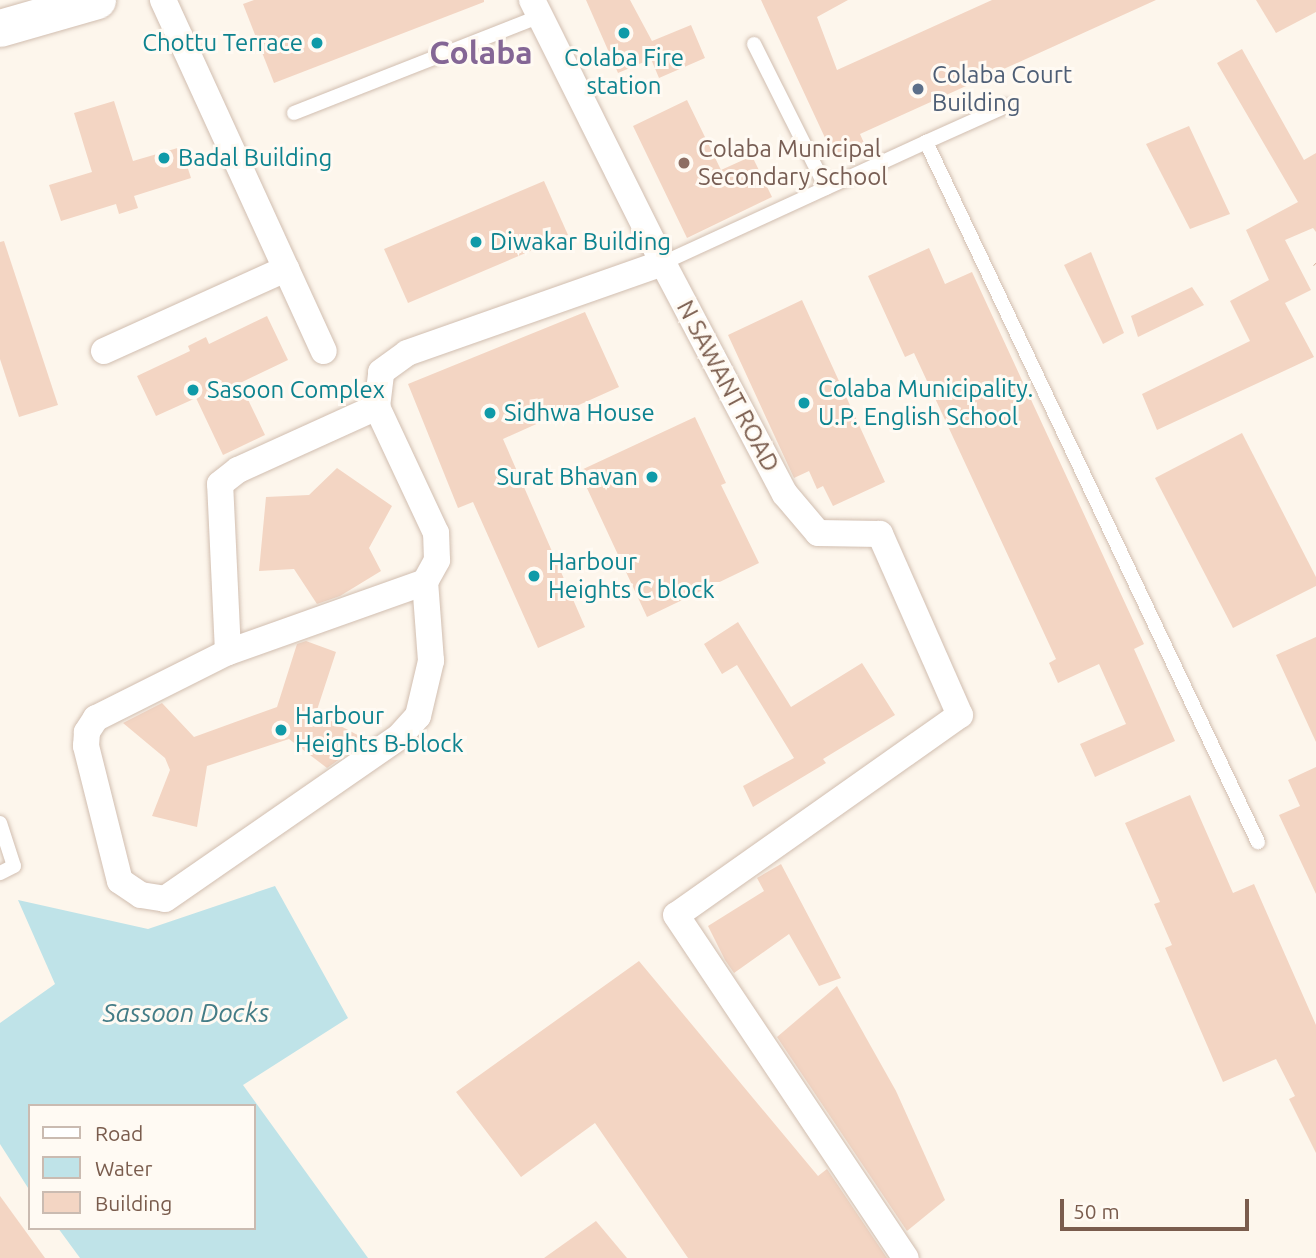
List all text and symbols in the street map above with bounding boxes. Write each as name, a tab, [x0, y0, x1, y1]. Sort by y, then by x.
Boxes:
marker: Colaba Fire station	[616, 25, 632, 41]
place label: Chottu Terrace	[142, 29, 303, 57]
district label: Colaba	[429, 33, 533, 71]
marker: Chottu Terrace	[309, 35, 325, 51]
place label: Colaba Fire station	[564, 44, 684, 100]
place label: Colaba Court Building	[932, 61, 1072, 117]
marker: Colaba Court Building	[910, 81, 926, 97]
place label: Colaba Municipal Secondary School	[698, 135, 888, 191]
place label: Badal Building	[178, 144, 332, 172]
marker: Badal Building	[156, 150, 172, 166]
marker: Colaba Municipal Secondary School	[676, 155, 692, 171]
place label: Diwakar Building	[490, 228, 671, 256]
marker: Diwakar Building	[468, 234, 484, 250]
street label: N SAWANT ROAD	[671, 295, 785, 477]
place label: Colaba Municipality. U.P. English School	[818, 375, 1033, 431]
place label: Sasoon Complex	[207, 376, 385, 404]
marker: Sasoon Complex	[185, 382, 201, 398]
marker: Colaba Municipality. U.P. English School	[796, 395, 812, 411]
place label: Sidhwa House	[504, 399, 655, 427]
marker: Sidhwa House	[482, 405, 498, 421]
place label: Surat Bhavan	[496, 463, 638, 491]
marker: Surat Bhavan	[644, 469, 660, 485]
place label: Harbour Heights C block	[548, 548, 715, 604]
marker: Harbour Heights C block	[526, 568, 542, 584]
place label: Harbour Heights B-block	[295, 702, 464, 758]
marker: Harbour Heights B-block	[273, 722, 289, 738]
water label: Sassoon Docks	[103, 997, 269, 1029]
legend	[28, 1104, 256, 1230]
text: Road	[95, 1121, 143, 1145]
text: Water	[95, 1156, 153, 1180]
scale bar	[1064, 1184, 1253, 1228]
text: Building	[95, 1191, 172, 1215]
text: 50 m	[1073, 1199, 1120, 1223]

